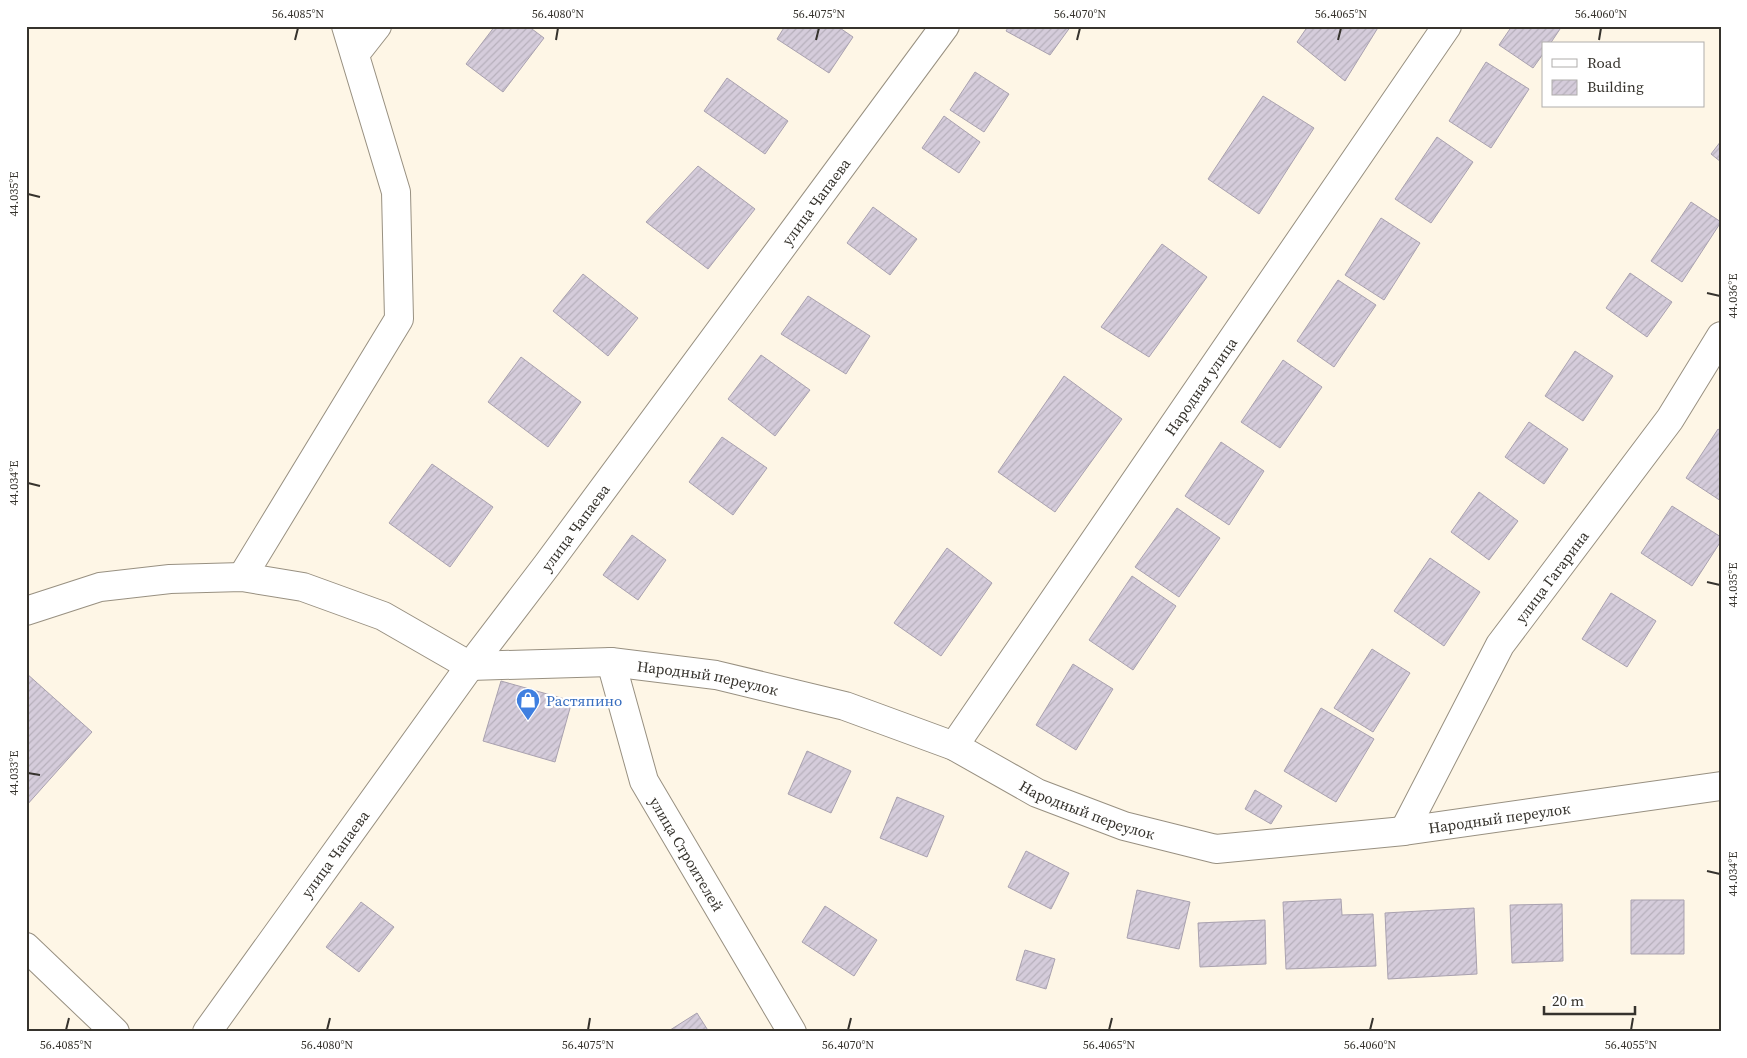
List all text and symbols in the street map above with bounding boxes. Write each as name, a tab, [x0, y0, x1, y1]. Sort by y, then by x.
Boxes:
text: 56.4085°N	[272, 6, 324, 22]
text: 56.4080°N	[532, 6, 584, 22]
text: 56.4075°N	[793, 6, 845, 22]
text: 56.4070°N	[1054, 6, 1106, 22]
text: 56.4065°N	[1315, 6, 1367, 22]
text: 56.4060°N	[1575, 6, 1627, 22]
legend	[1542, 42, 1704, 108]
text: Road	[1587, 52, 1621, 73]
text: Building	[1587, 76, 1644, 97]
street label: улица Чапаева	[776, 153, 855, 249]
text: 44.035°E	[6, 172, 22, 216]
text: 44.036°E	[1725, 274, 1741, 318]
street label: Народная улица	[1159, 333, 1242, 440]
text: 44.034°E	[6, 461, 22, 505]
street label: улица Чапаева	[536, 479, 614, 575]
street label: улица Гагарина	[1510, 526, 1593, 627]
text: 44.035°E	[1725, 563, 1741, 607]
street label: Народный переулок	[636, 655, 781, 700]
shop icon: Растяпино	[515, 687, 541, 721]
place label: Растяпино	[546, 690, 622, 711]
text: 44.033°E	[6, 751, 22, 795]
street label: Народный переулок	[1016, 775, 1158, 844]
street label: улица Строителей	[645, 792, 729, 915]
street label: Народный переулок	[1427, 797, 1572, 838]
street label: улица Чапаева	[296, 806, 374, 902]
text: 44.034°E	[1725, 852, 1741, 896]
scale bar	[1544, 983, 1636, 1015]
text: 20 m	[1552, 990, 1584, 1011]
text: 56.4085°N	[40, 1037, 92, 1053]
text: 56.4080°N	[301, 1037, 353, 1053]
text: 56.4075°N	[562, 1037, 614, 1053]
text: 56.4070°N	[822, 1037, 874, 1053]
text: 56.4065°N	[1083, 1037, 1135, 1053]
text: 56.4060°N	[1344, 1037, 1396, 1053]
text: 56.4055°N	[1605, 1037, 1657, 1053]

